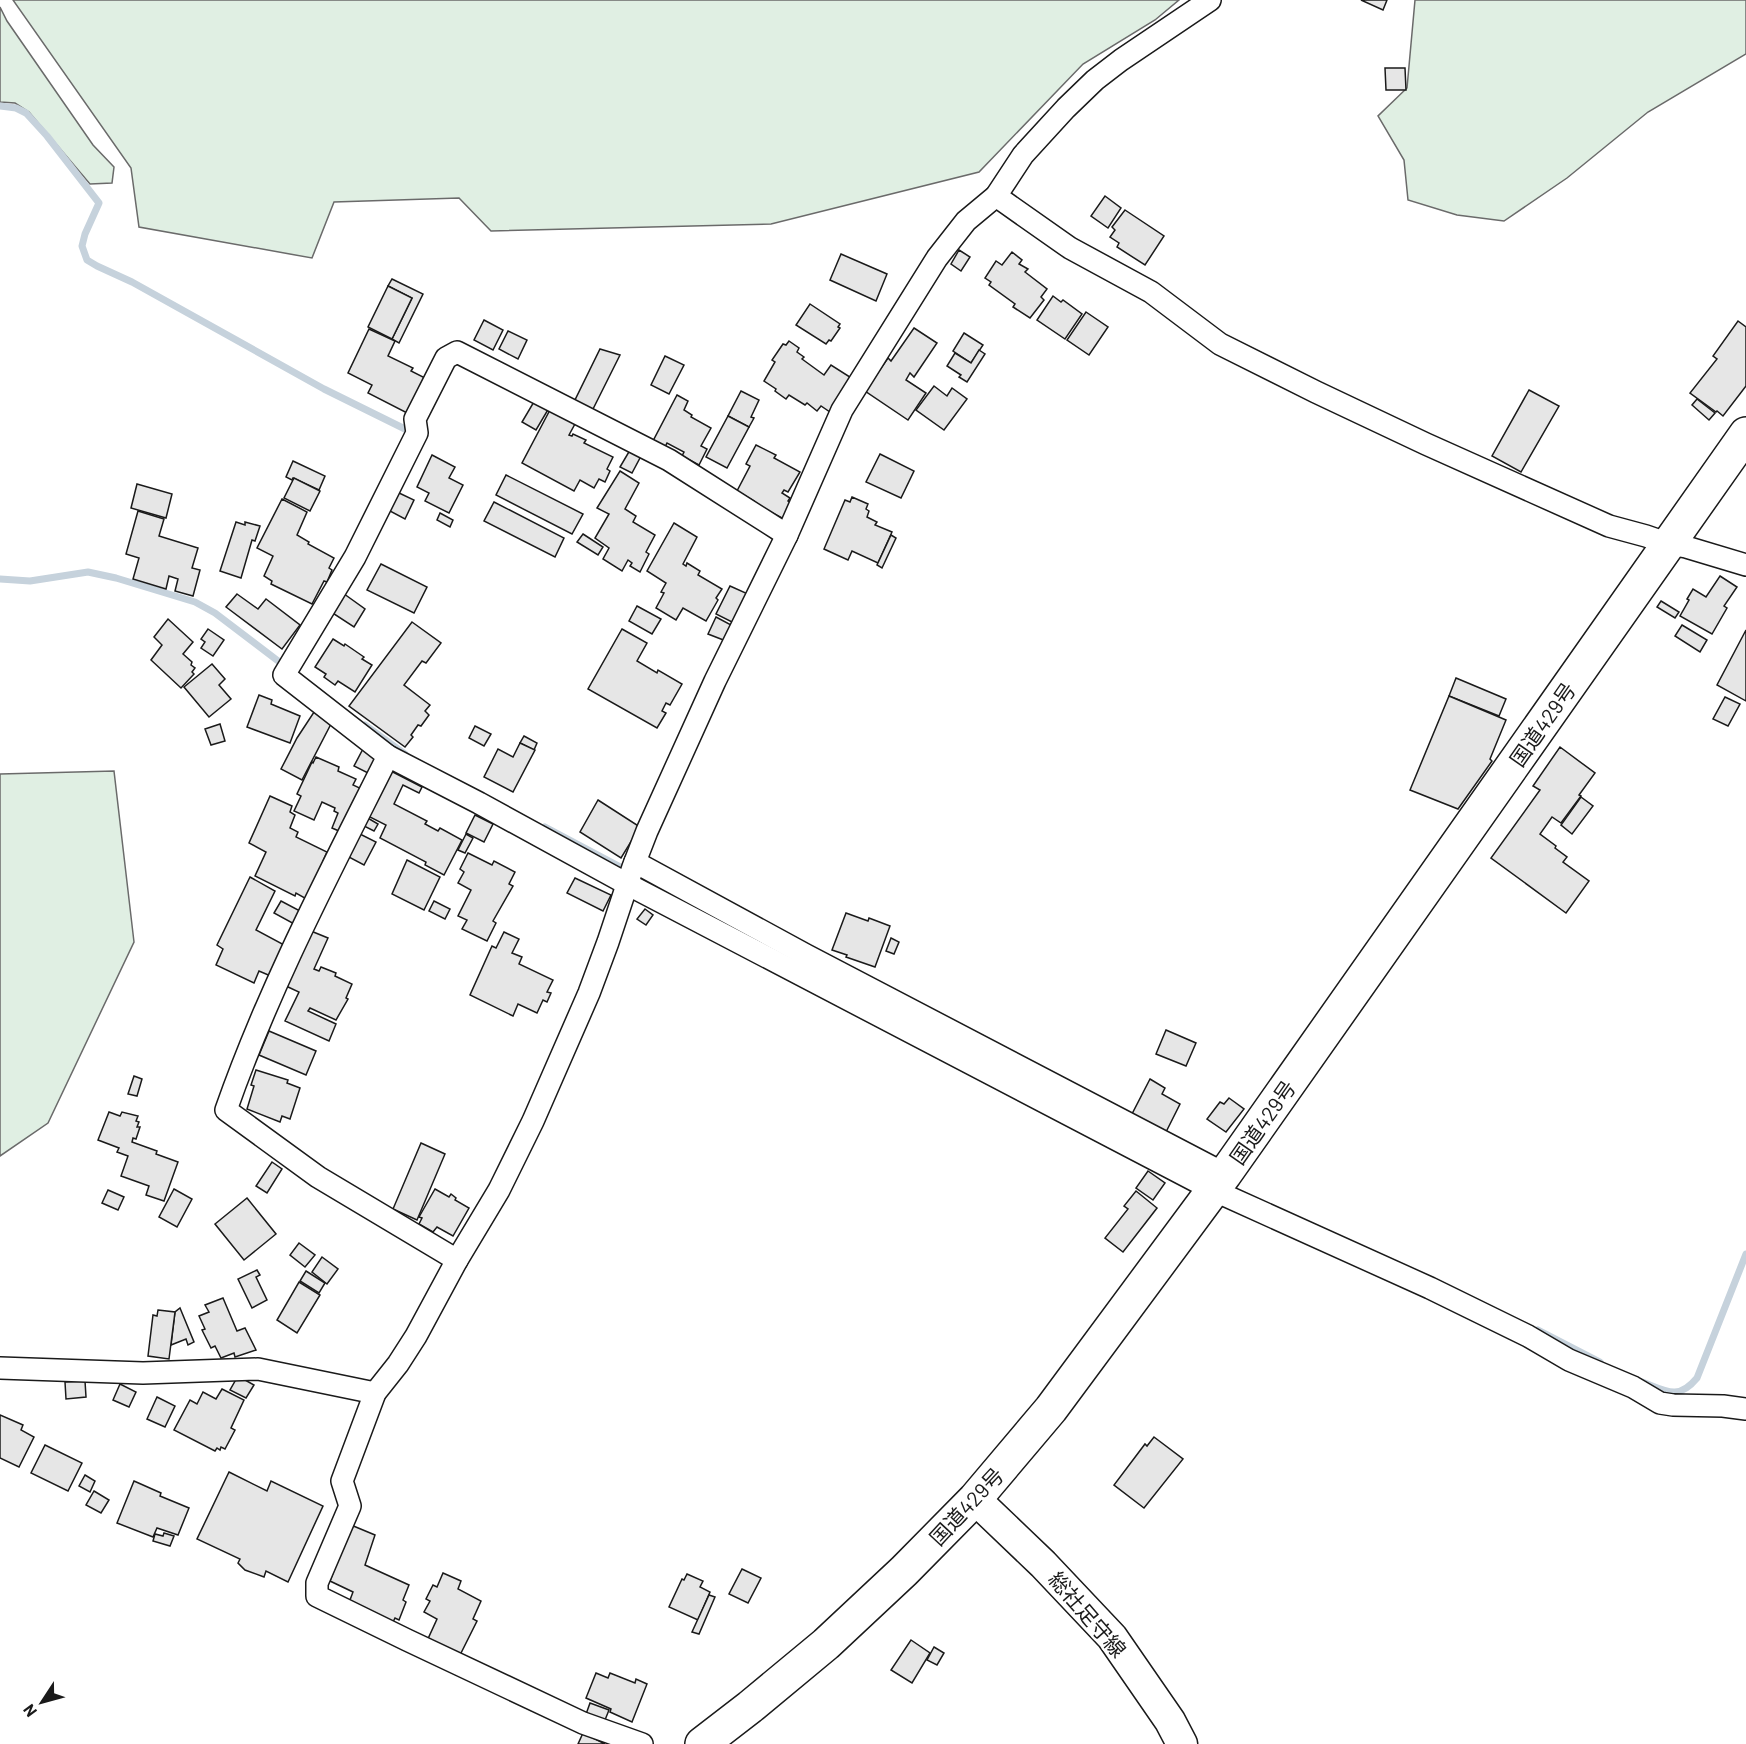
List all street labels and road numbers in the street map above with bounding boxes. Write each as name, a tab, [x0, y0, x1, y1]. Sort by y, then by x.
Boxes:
street label: 国道429号	[1504, 677, 1580, 771]
street label: 国道429号	[1224, 1075, 1300, 1169]
street label: 国道429号	[924, 1462, 1008, 1550]
street label: 総社足守線	[1044, 1566, 1132, 1662]

